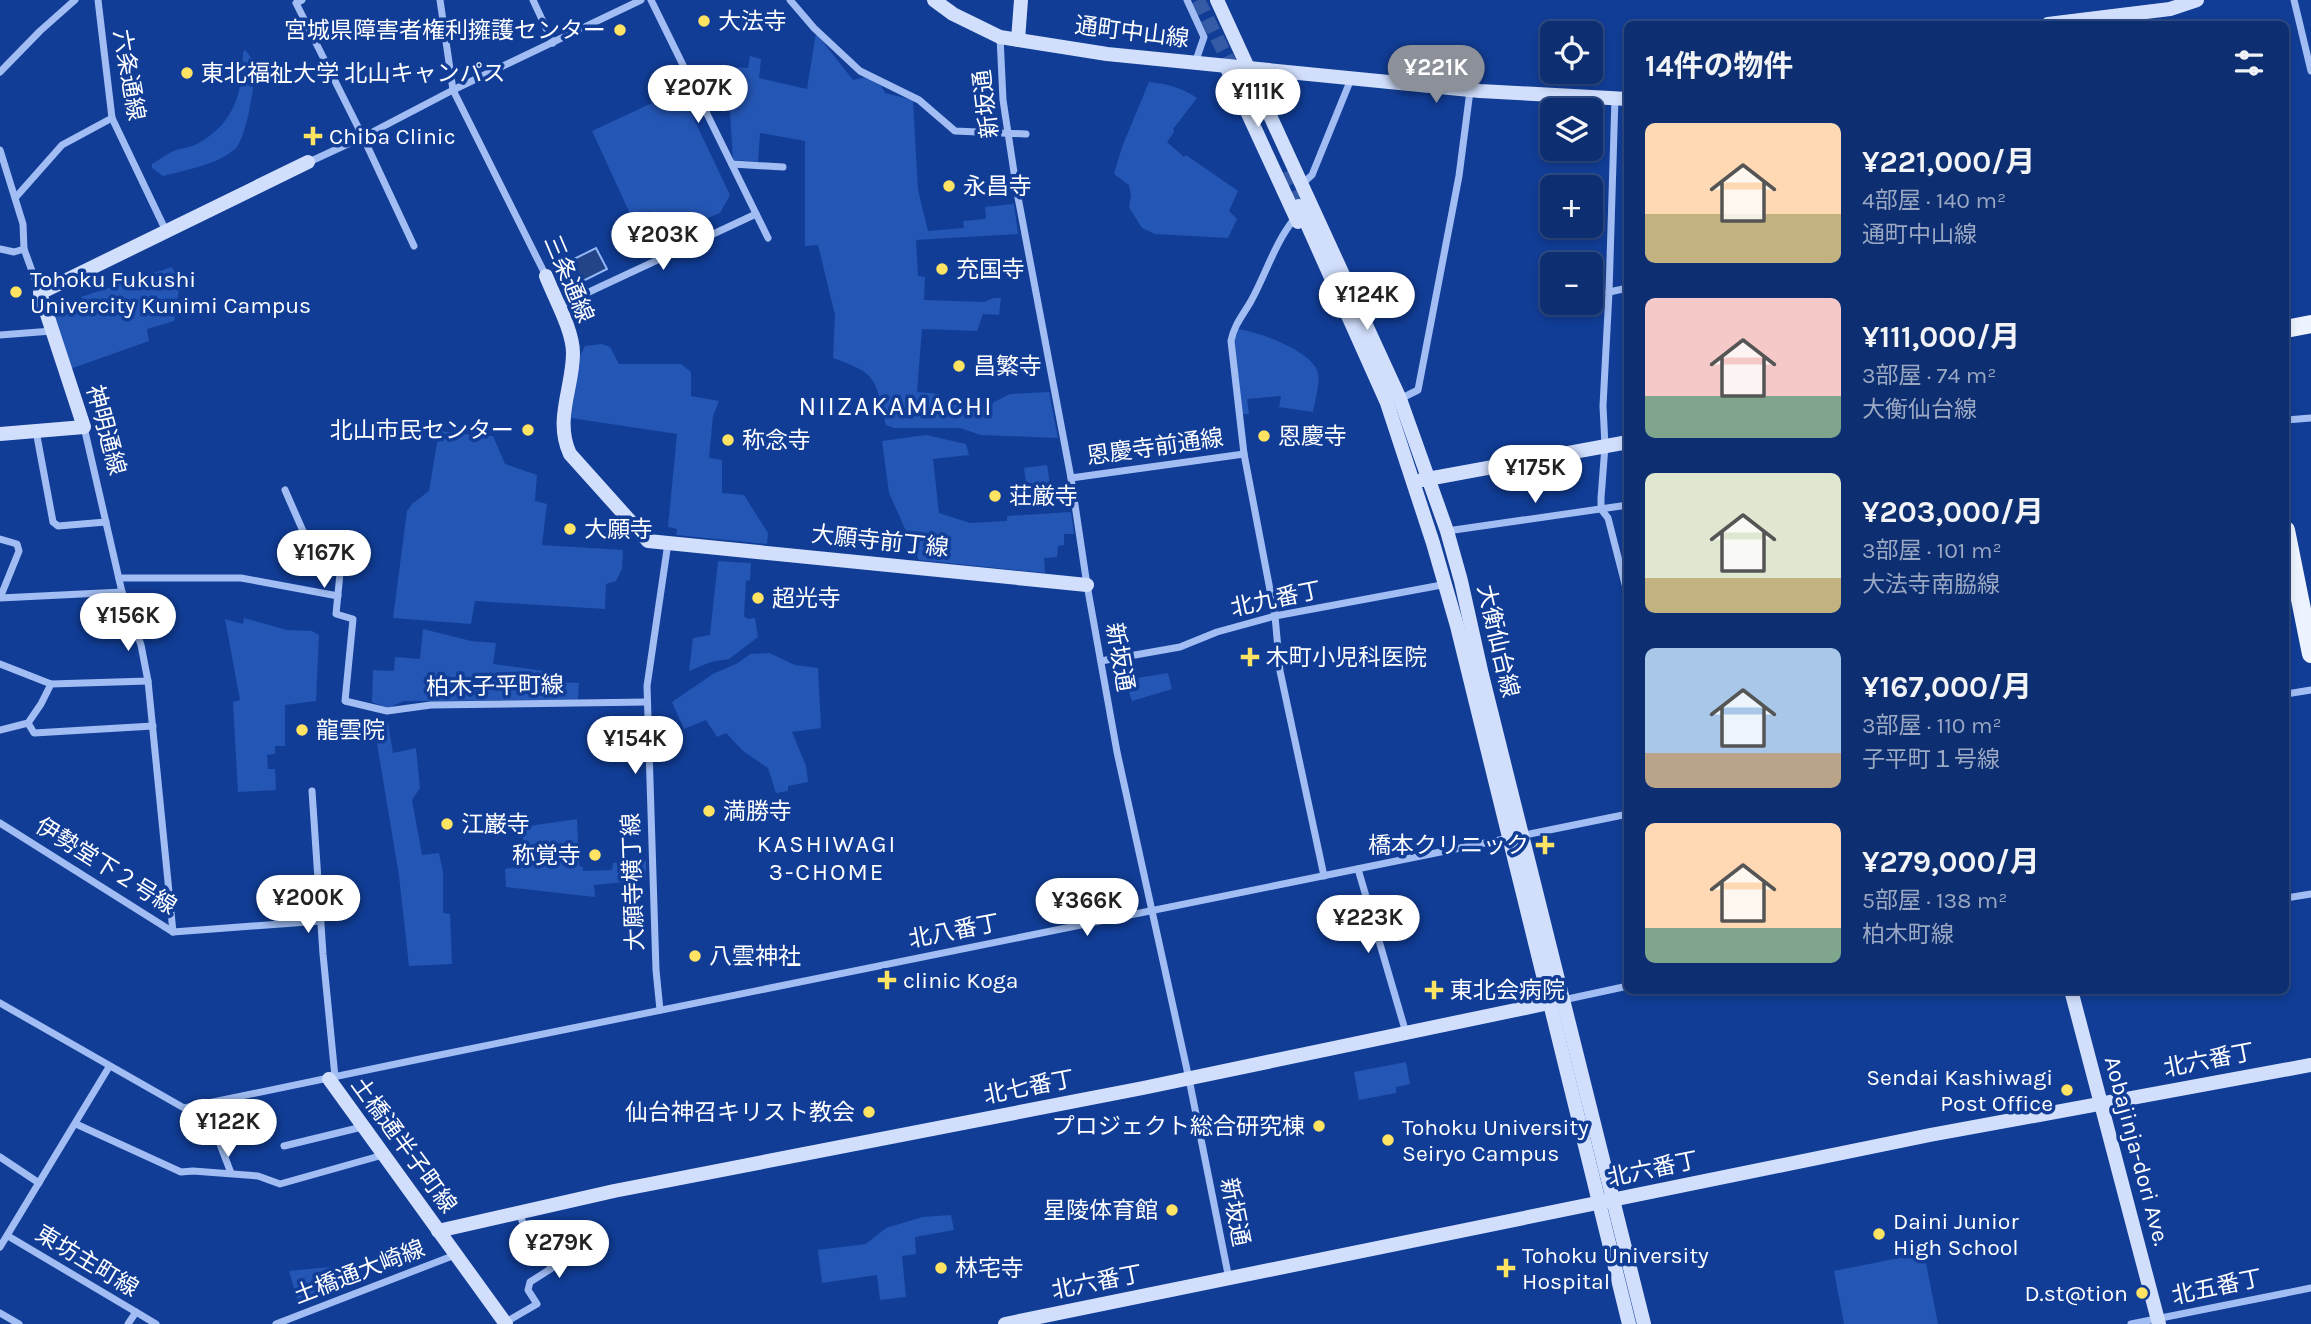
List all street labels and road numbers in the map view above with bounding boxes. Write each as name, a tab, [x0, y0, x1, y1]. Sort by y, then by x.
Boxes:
street label: 通町中山線	[1073, 12, 1191, 52]
street label: 六条通線	[108, 27, 150, 123]
street label: 新坂通	[968, 68, 1004, 140]
street label: 三条通線	[539, 231, 599, 327]
street label: 神明通線	[81, 382, 131, 478]
street label: 恩慶寺前通線	[1085, 424, 1225, 470]
street label: 大願寺前丁線	[810, 520, 950, 562]
street label: 北九番丁	[1228, 576, 1324, 622]
street label: 大衡仙台線	[1472, 582, 1524, 700]
street label: 新坂通	[1101, 621, 1139, 693]
street label: 柏木子平町線	[426, 671, 564, 701]
street label: 伊勢堂下２号線	[31, 812, 181, 920]
street label: 大願寺横丁線	[617, 813, 649, 951]
street label: 北八番丁	[906, 909, 1002, 953]
street label: 北六番丁	[2161, 1038, 2257, 1082]
street label: Aobajinja-dori Ave.	[2099, 1053, 2175, 1249]
street label: 北七番丁	[981, 1065, 1077, 1109]
street label: 土橋通半子町線	[346, 1072, 462, 1218]
street label: 北六番丁	[1605, 1146, 1701, 1192]
street label: 新坂通	[1215, 1176, 1255, 1248]
street label: 東坊主町線	[31, 1220, 143, 1302]
street label: 土橋通大崎線	[290, 1235, 428, 1309]
street label: 北六番丁	[1049, 1260, 1145, 1304]
street label: 北五番丁	[2169, 1264, 2265, 1310]

